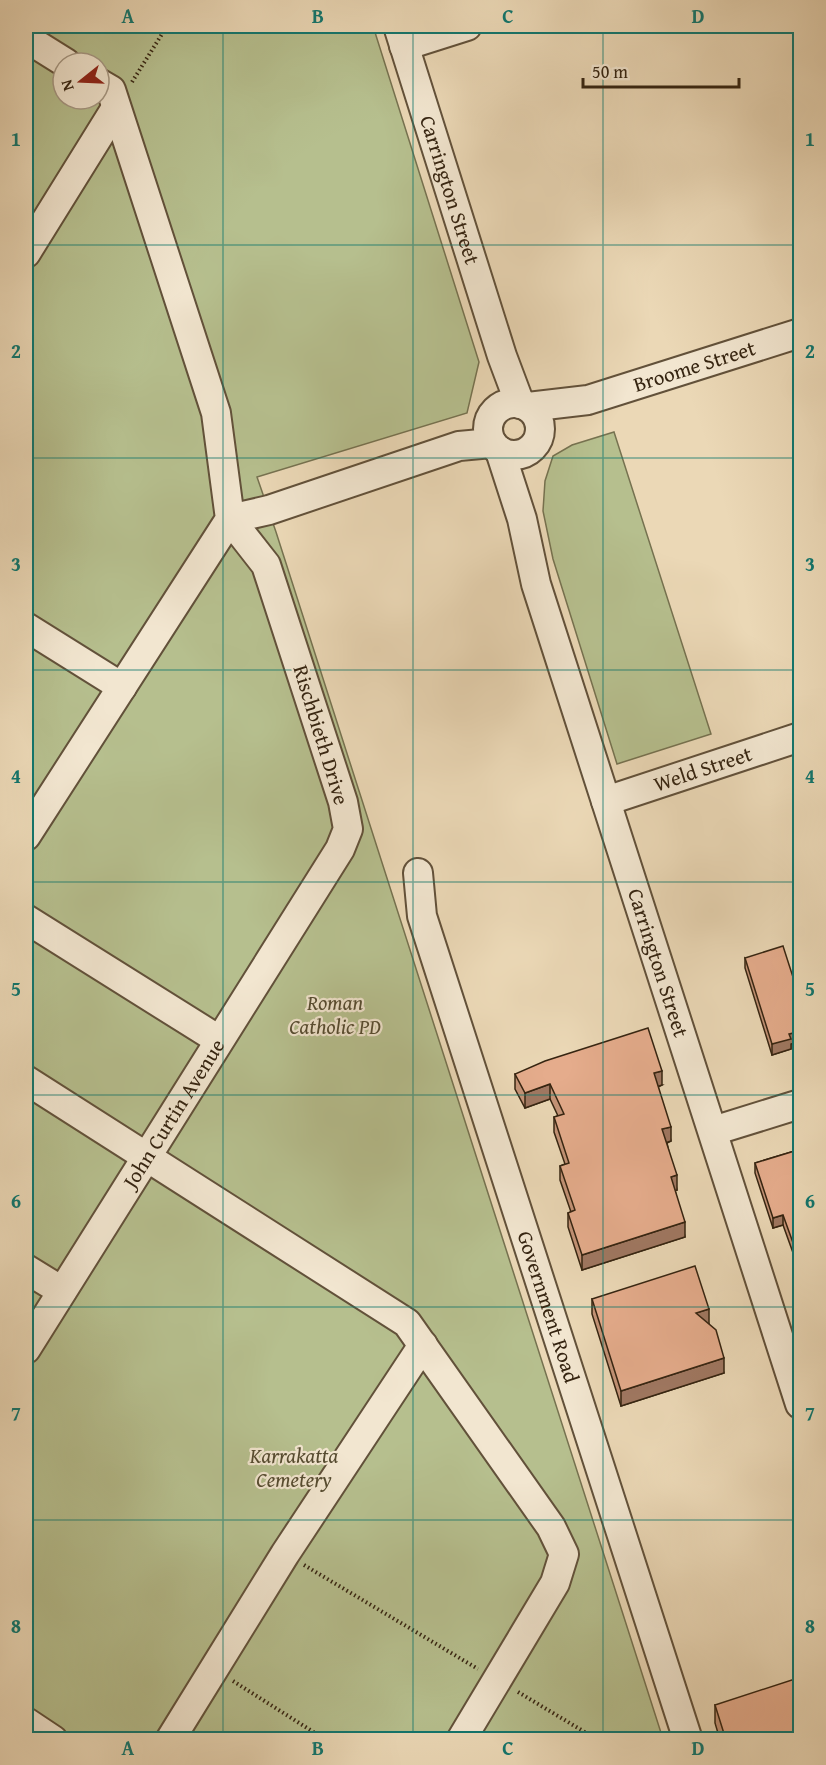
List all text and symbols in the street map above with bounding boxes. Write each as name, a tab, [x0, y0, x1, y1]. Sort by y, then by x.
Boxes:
text: A	[122, 1, 135, 30]
text: B	[312, 1, 324, 30]
text: C	[502, 1, 514, 30]
text: D	[691, 1, 705, 30]
north arrow	[51, 51, 111, 111]
scale bar	[583, 51, 739, 89]
text: 50 m	[592, 58, 628, 85]
text: N	[54, 77, 80, 94]
street label: Carrington Street	[412, 112, 488, 269]
text: 1	[11, 124, 21, 153]
text: 1	[805, 124, 815, 153]
street label: Broome Street	[629, 332, 760, 400]
text: 2	[11, 336, 21, 365]
text: 2	[805, 336, 815, 365]
text: 3	[11, 549, 21, 578]
text: 3	[805, 549, 815, 578]
street label: Rischbieth Drive	[286, 661, 357, 809]
street label: Weld Street	[650, 738, 756, 799]
text: 4	[11, 761, 21, 790]
text: 4	[805, 761, 815, 790]
street label: Carrington Street	[620, 884, 697, 1042]
text: 5	[11, 974, 21, 1003]
text: 5	[805, 974, 815, 1003]
park label: Roman Catholic PD	[289, 987, 381, 1042]
street label: John Curtin Avenue	[113, 1032, 232, 1197]
text: 6	[11, 1186, 21, 1215]
text: 6	[805, 1186, 815, 1215]
street label: Government Road	[510, 1227, 588, 1387]
text: 7	[11, 1398, 21, 1427]
text: 7	[805, 1398, 815, 1427]
park label: Karrakatta Cemetery	[249, 1440, 338, 1495]
text: 8	[11, 1611, 21, 1640]
text: 8	[805, 1611, 815, 1640]
text: A	[122, 1733, 135, 1762]
text: B	[312, 1733, 324, 1762]
text: C	[502, 1733, 514, 1762]
text: D	[691, 1733, 705, 1762]

